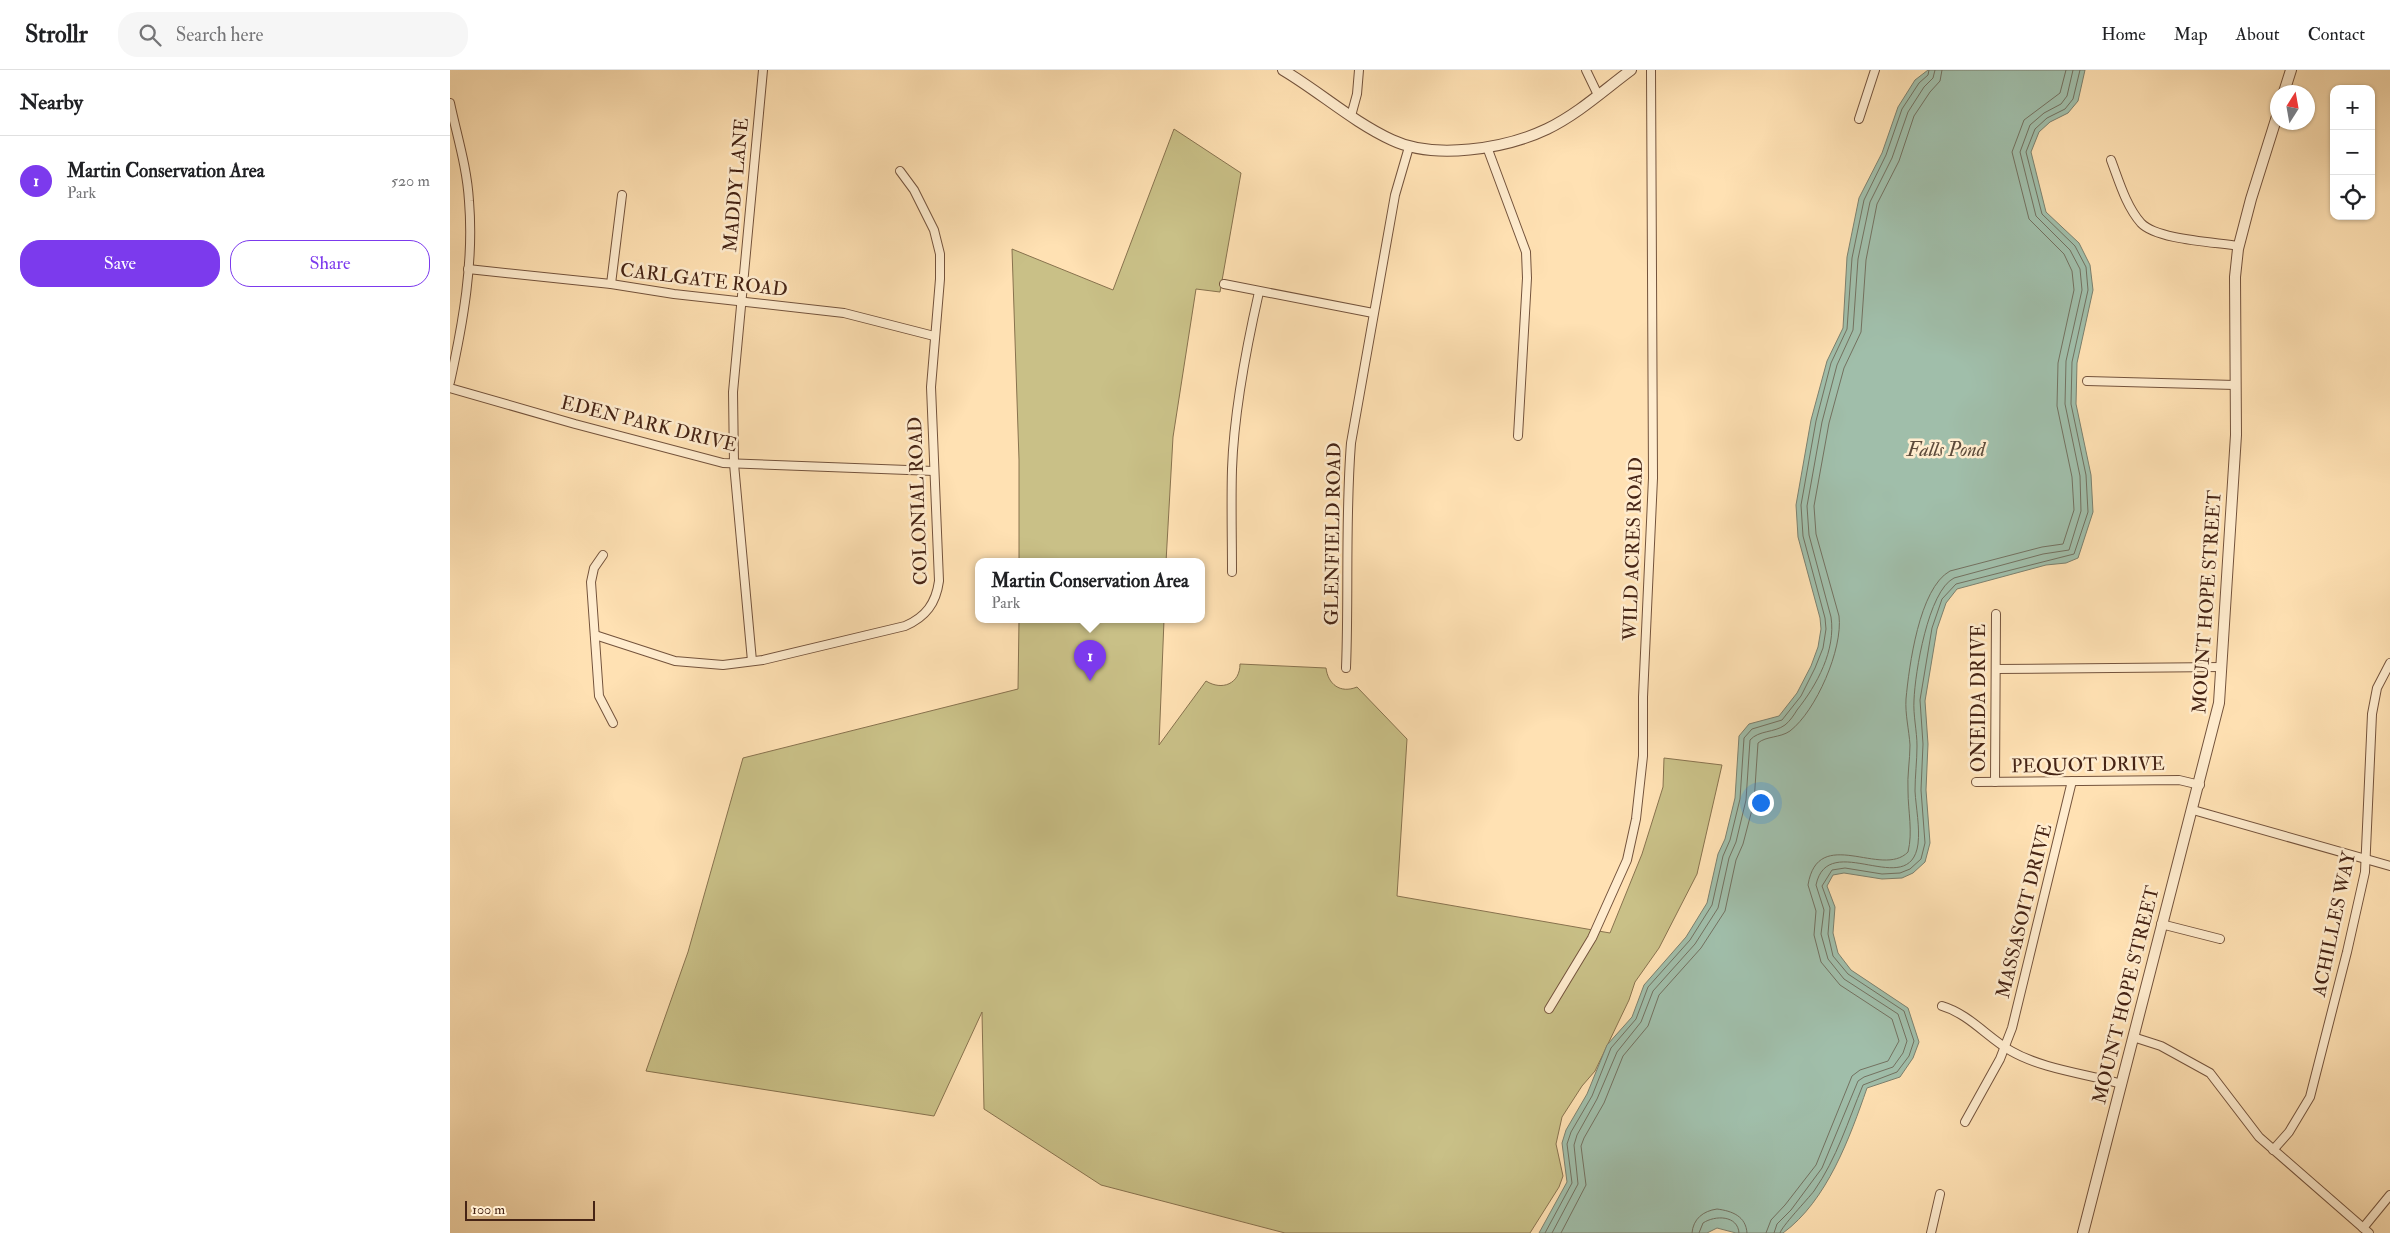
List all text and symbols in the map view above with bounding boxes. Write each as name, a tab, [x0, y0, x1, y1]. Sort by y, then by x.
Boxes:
search box	[118, 12, 468, 57]
text: Strollr	[25, 19, 88, 50]
icon: search	[136, 21, 164, 49]
text: Search here	[176, 23, 264, 47]
text: Home	[2101, 23, 2146, 46]
text: Map	[2174, 23, 2208, 46]
text: About	[2236, 23, 2280, 46]
text: Contact	[2308, 23, 2365, 46]
north arrow	[2270, 85, 2315, 130]
map controls	[2330, 85, 2375, 220]
button: +	[2330, 85, 2375, 130]
text: Nearby	[20, 89, 83, 116]
street label: MADDY LANE	[718, 117, 754, 253]
button: −	[2330, 130, 2375, 175]
text: Martin Conservation Area	[67, 159, 265, 183]
text: 1	[33, 171, 39, 191]
text: 520 m	[391, 171, 430, 191]
button: locate	[2330, 175, 2375, 220]
text: Park	[67, 183, 96, 203]
button: Save	[20, 240, 220, 287]
button: Share	[230, 240, 430, 287]
street label: CARLGATE ROAD	[619, 258, 789, 302]
street label: EDEN PARK DRIVE	[558, 390, 740, 458]
street label: COLONIAL ROAD	[903, 416, 933, 586]
water label: Falls Pond	[1906, 437, 1987, 462]
street label: GLENFIELD ROAD	[1319, 442, 1347, 626]
street label: WILD ACRES ROAD	[1618, 457, 1648, 642]
street label: MOUNT HOPE STREET	[2187, 489, 2227, 715]
popup	[975, 558, 1205, 623]
text: Martin Conservation Area	[991, 569, 1189, 593]
text: Park	[991, 593, 1020, 613]
street label: ONEIDA DRIVE	[1967, 623, 1991, 772]
pin: 1	[1074, 640, 1106, 681]
street label: PEQUOT DRIVE	[2011, 752, 2165, 778]
your location	[1748, 790, 1774, 816]
street label: MASSASOIT DRIVE	[1991, 821, 2057, 1001]
street label: ACHILLES WAY	[2307, 848, 2361, 1000]
street label: MOUNT HOPE STREET	[2087, 883, 2165, 1107]
scale bar	[465, 1198, 595, 1221]
text: 100 m	[472, 1201, 505, 1218]

